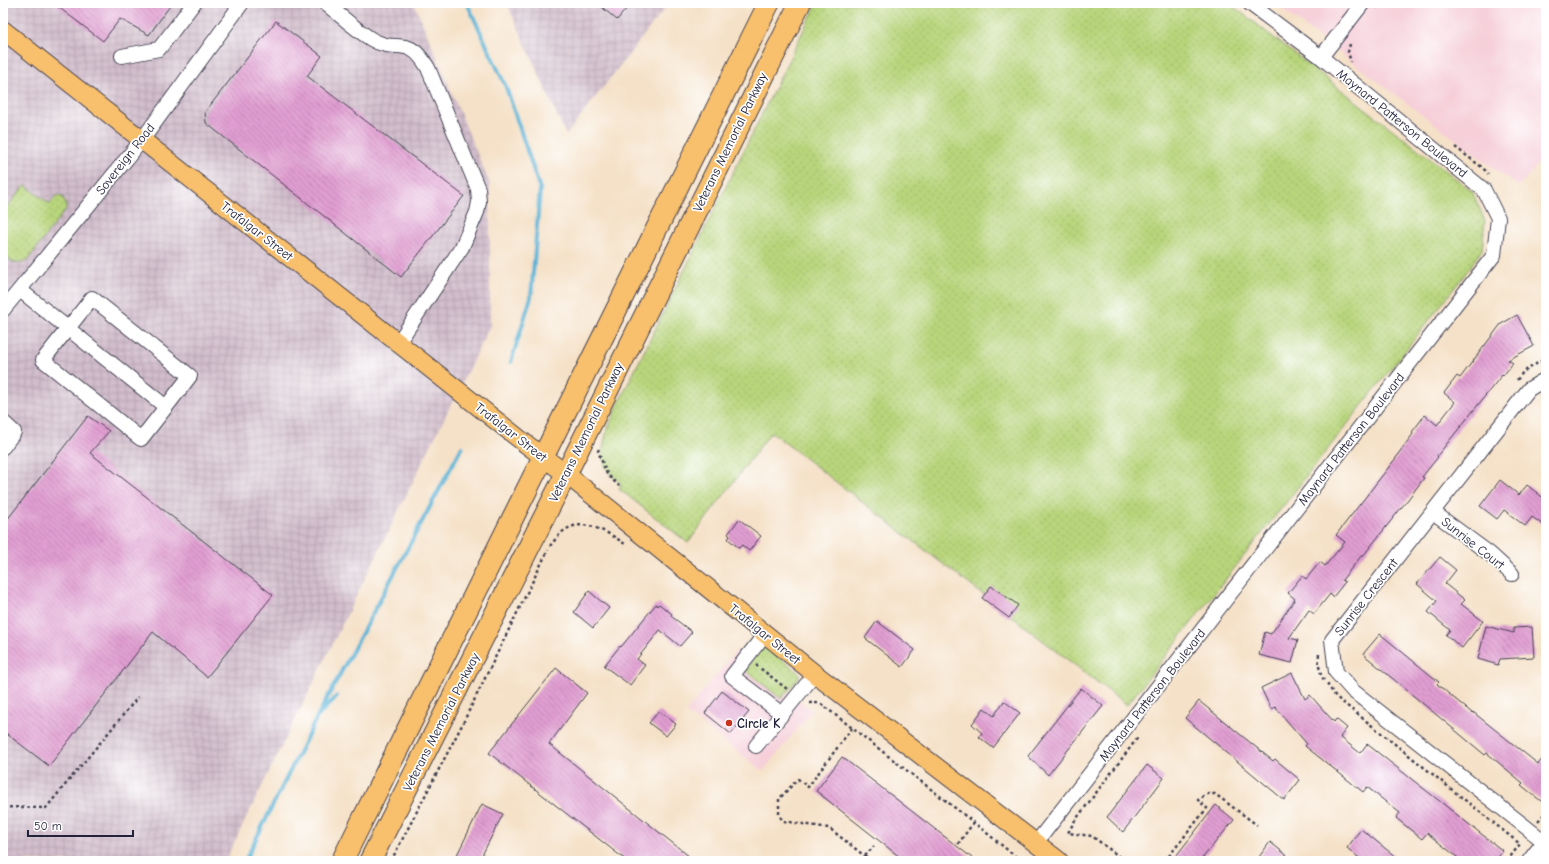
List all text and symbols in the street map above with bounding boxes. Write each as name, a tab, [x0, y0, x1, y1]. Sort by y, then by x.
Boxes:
street label: Maynard Patterson Boulevard	[1334, 66, 1470, 180]
street label: Veterans Memorial Parkway	[690, 70, 770, 214]
street label: Sovereign Road	[92, 120, 158, 198]
street label: Trafalgar Street	[218, 198, 297, 264]
street label: Veterans Memorial Parkway	[546, 360, 626, 504]
street label: Maynard Patterson Boulevard	[1295, 370, 1407, 508]
street label: Trafalgar Street	[472, 399, 551, 465]
street label: Sunrise Court	[1439, 514, 1508, 573]
street label: Sunrise Crescent	[1331, 554, 1402, 639]
street label: Trafalgar Street	[726, 601, 805, 668]
street label: Maynard Patterson Boulevard	[1096, 626, 1208, 764]
street label: Veterans Memorial Parkway	[400, 650, 483, 794]
place label: Circle K	[737, 716, 781, 731]
marker: Circle K	[724, 718, 734, 728]
scale bar	[28, 812, 133, 838]
text: 50 m	[34, 819, 62, 833]

